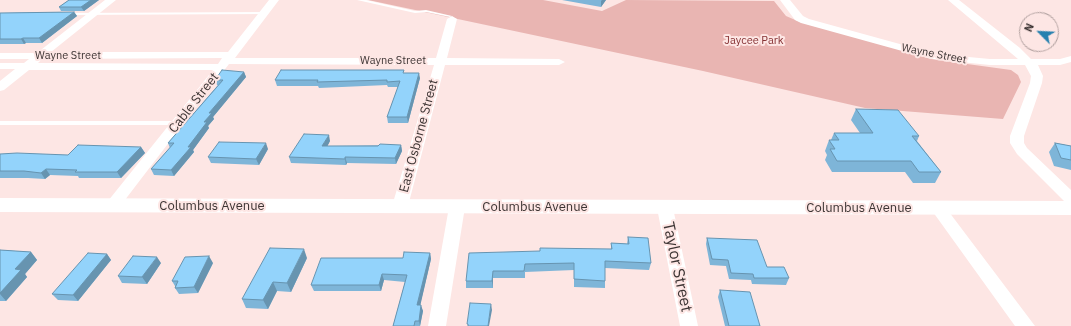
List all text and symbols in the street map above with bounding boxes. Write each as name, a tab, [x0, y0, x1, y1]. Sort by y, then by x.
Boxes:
north arrow	[1019, 12, 1059, 52]
text: N	[1021, 21, 1037, 34]
park label: Jaycee Park	[724, 34, 784, 48]
street label: Wayne Street	[900, 41, 968, 67]
street label: Wayne Street	[35, 49, 101, 63]
street label: Wayne Street	[360, 54, 426, 68]
street label: Cable Street	[166, 70, 222, 136]
street label: East Osborne Street	[396, 78, 442, 194]
street label: Columbus Avenue	[159, 198, 265, 214]
street label: Columbus Avenue	[482, 199, 588, 215]
street label: Columbus Avenue	[806, 200, 912, 216]
street label: Taylor Street	[658, 220, 696, 314]

